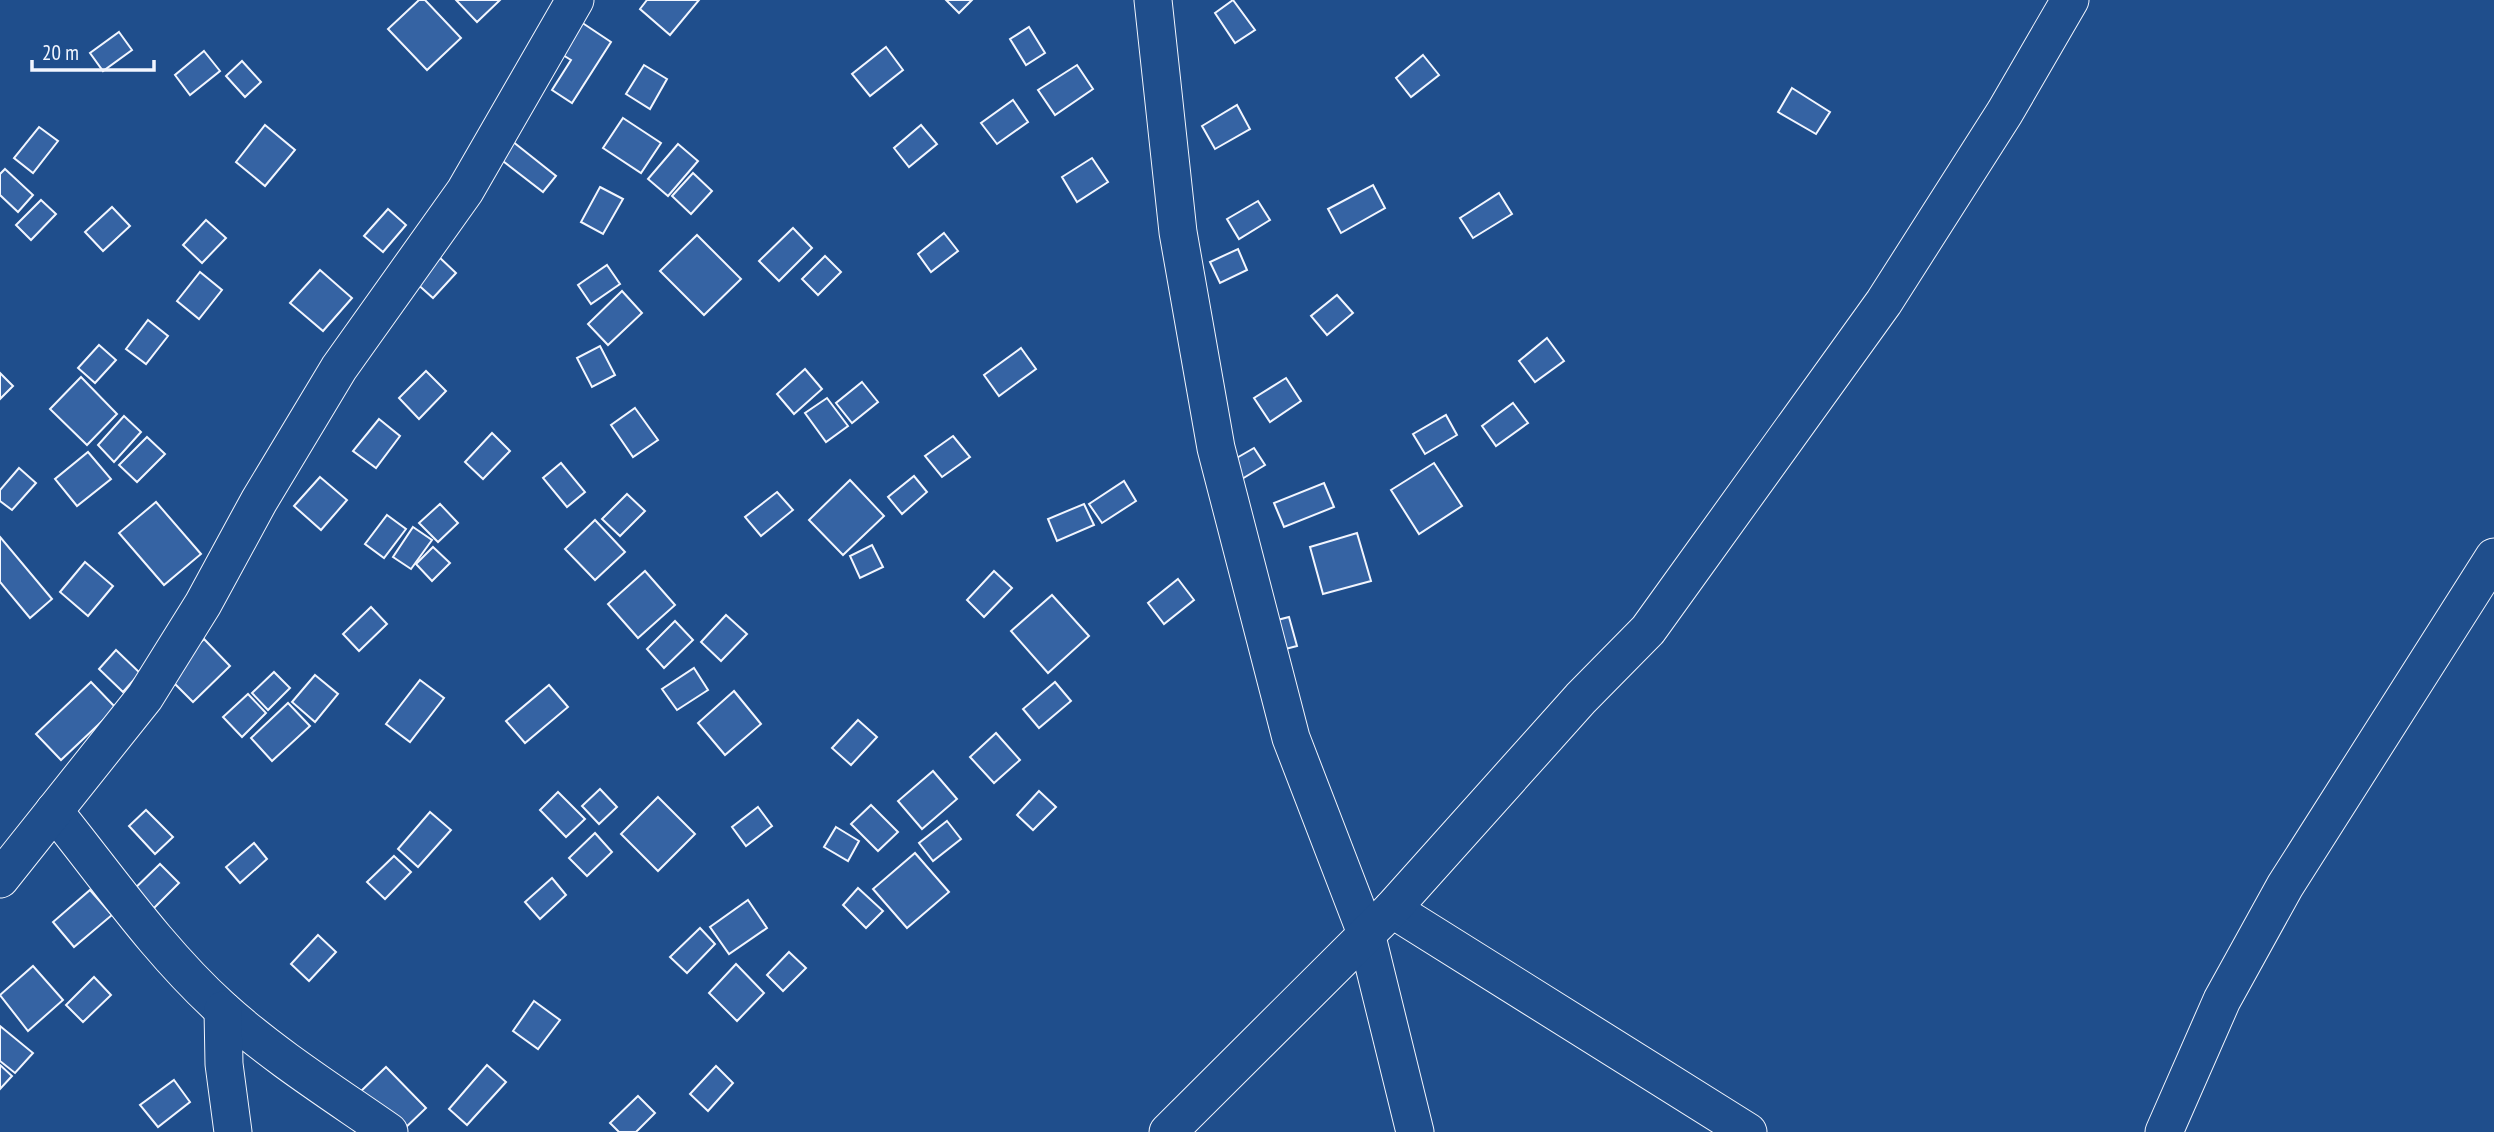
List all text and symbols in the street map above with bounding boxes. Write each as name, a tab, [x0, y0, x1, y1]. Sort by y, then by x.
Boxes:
scale bar	[32, 28, 154, 72]
text: 20 m	[42, 39, 79, 66]

